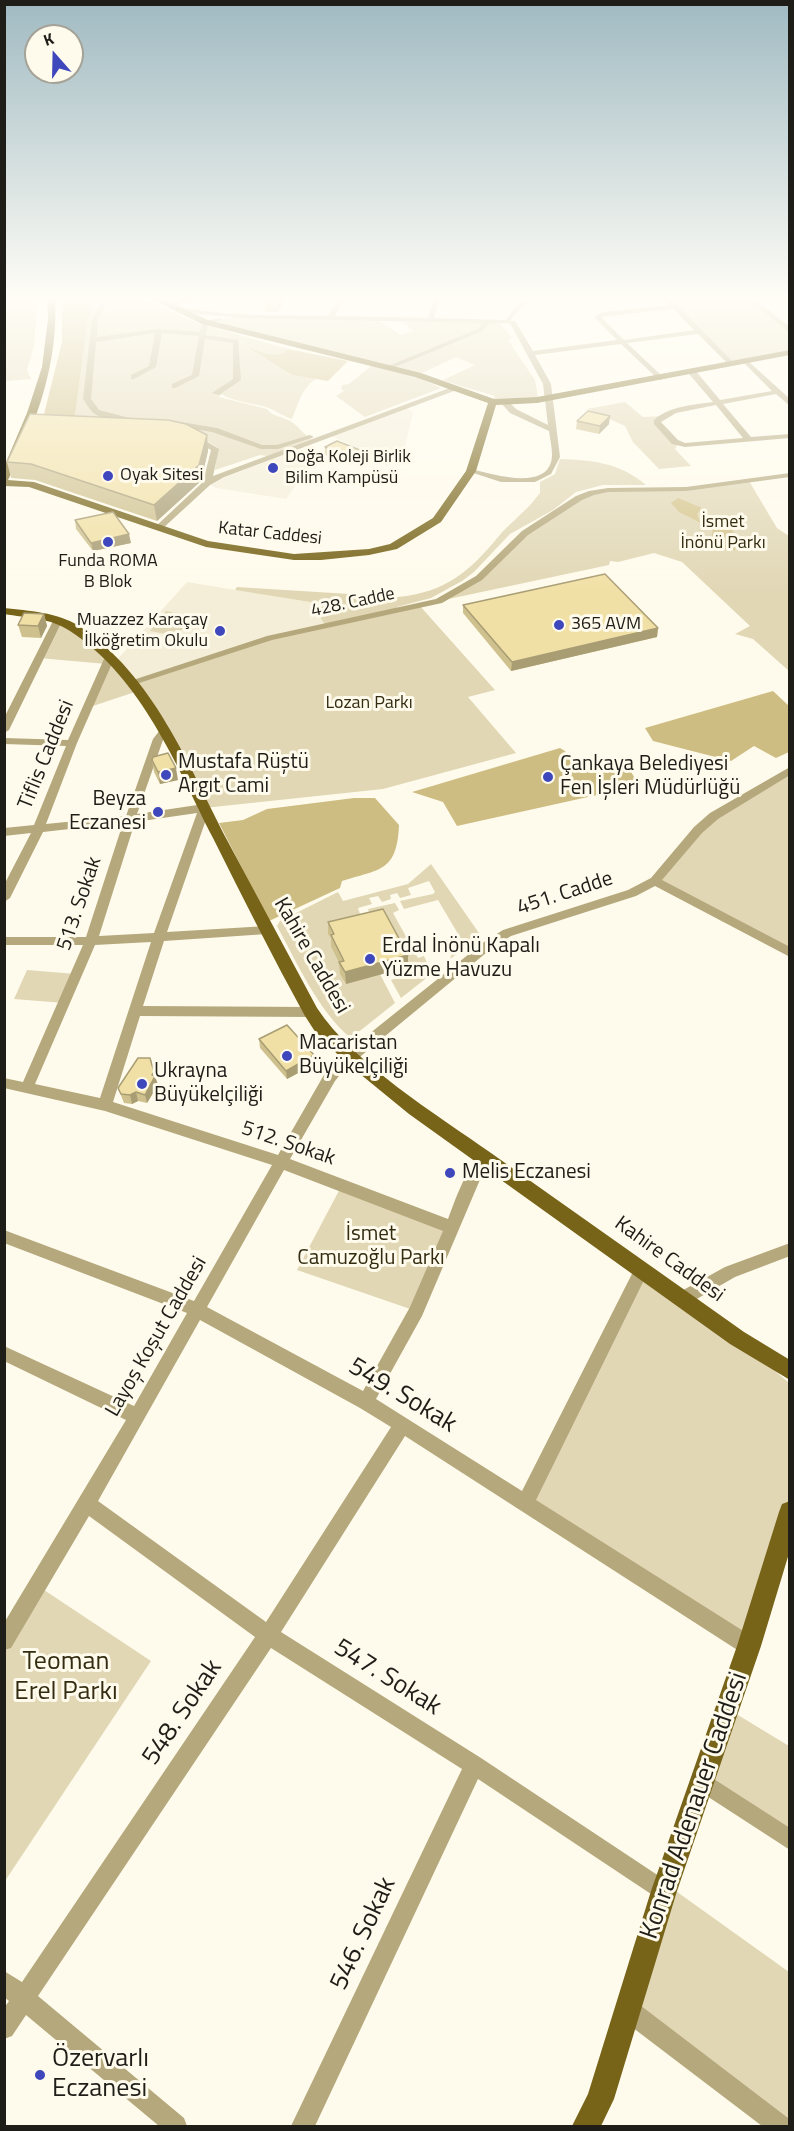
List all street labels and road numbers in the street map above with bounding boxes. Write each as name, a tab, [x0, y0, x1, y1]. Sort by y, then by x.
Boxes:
street label: Katar Caddesi	[217, 518, 323, 550]
street label: 428. Cadde	[309, 584, 397, 622]
street label: Tiflis Caddesi	[14, 697, 80, 813]
street label: 513. Sokak	[52, 854, 108, 954]
street label: 451. Cadde	[514, 867, 616, 921]
street label: Kahire Caddesi	[268, 894, 354, 1018]
street label: 512. Sokak	[238, 1116, 338, 1172]
street label: Kahire Caddesi	[609, 1212, 729, 1308]
street label: Layoş Koşut Caddesi	[101, 1252, 213, 1422]
street label: 549. Sokak	[342, 1352, 462, 1440]
street label: 547. Sokak	[328, 1633, 446, 1723]
street label: 548. Sokak	[136, 1654, 230, 1772]
street label: Konrad Adenauer Caddesi	[635, 1669, 755, 1943]
street label: 546. Sokak	[324, 1873, 404, 1995]

